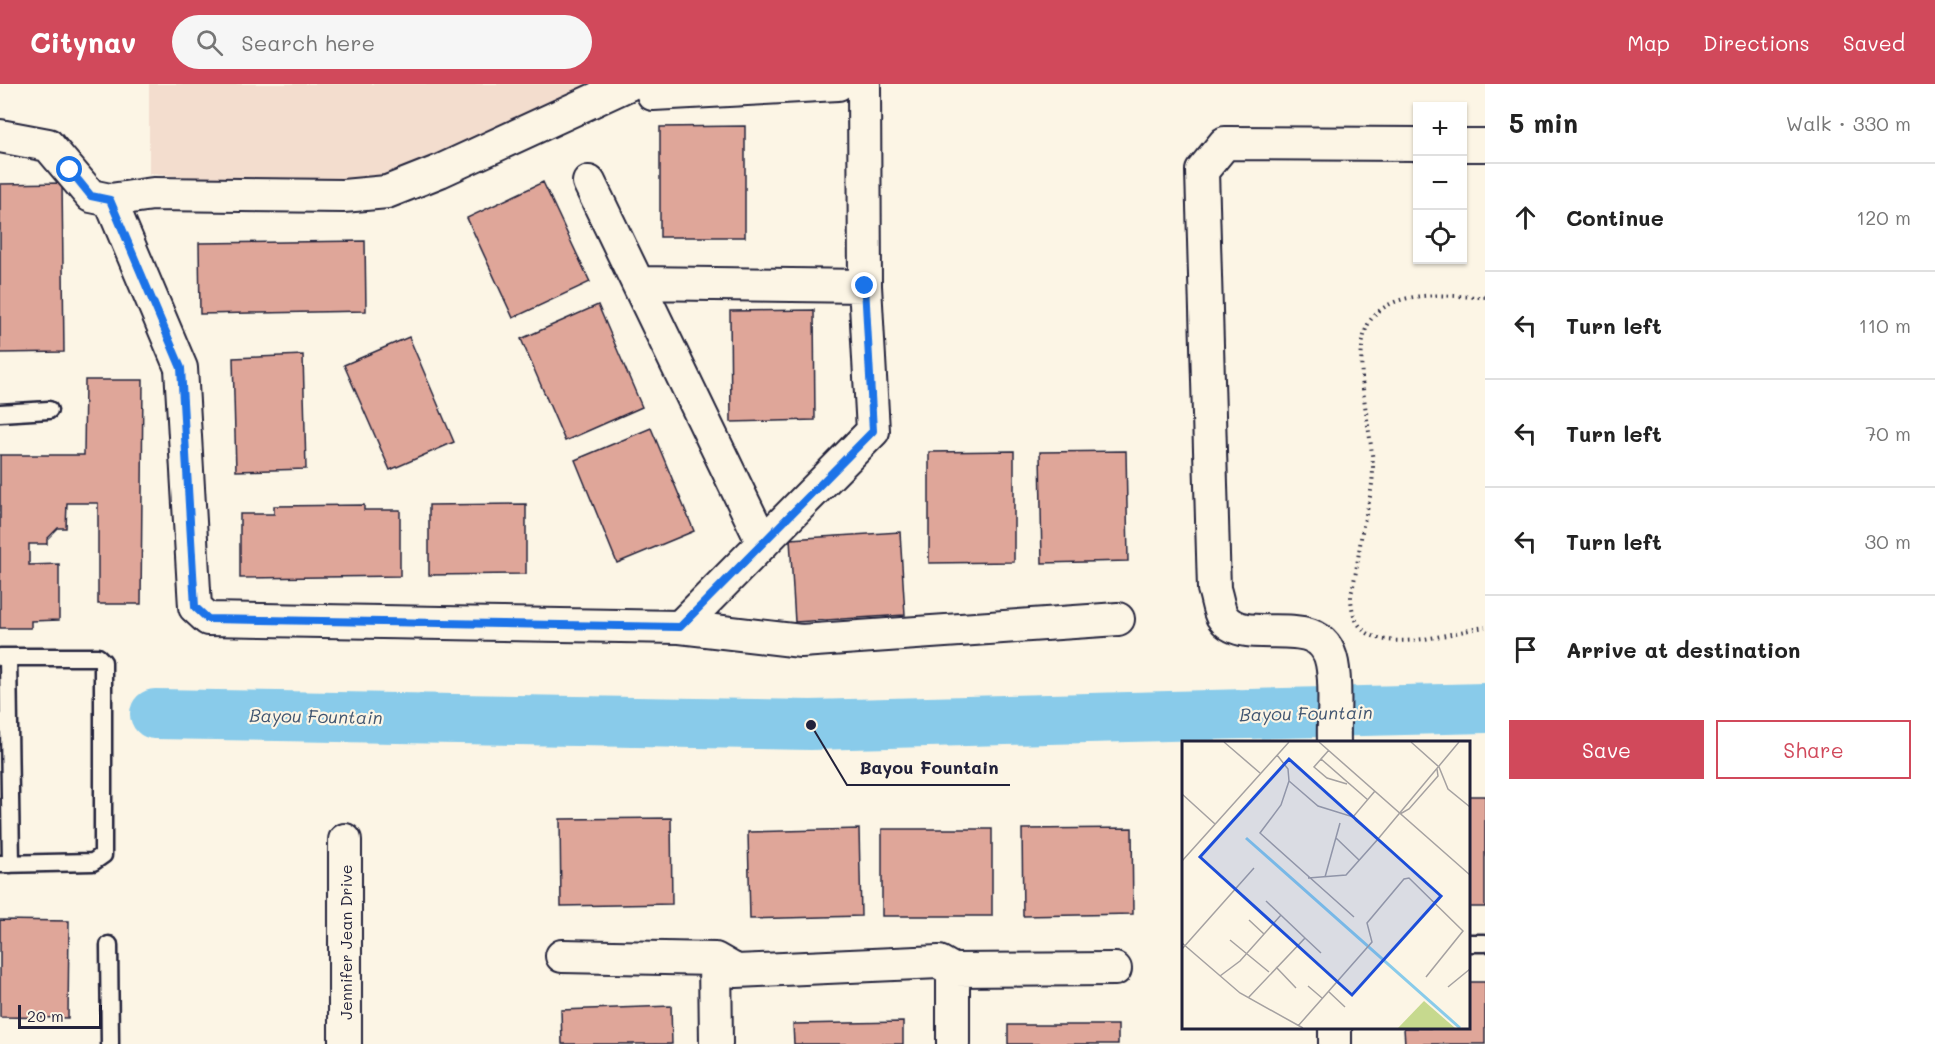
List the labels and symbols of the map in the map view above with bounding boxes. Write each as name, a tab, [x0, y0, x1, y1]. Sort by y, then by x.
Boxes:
route start	[56, 156, 82, 182]
route end	[851, 272, 877, 298]
water label: Bayou Fountain	[1239, 700, 1373, 726]
water label: Bayou Fountain	[249, 703, 383, 729]
inset map	[1182, 741, 1470, 1029]
callout: Bayou Fountain	[847, 749, 1010, 785]
text: Bayou Fountain	[859, 755, 999, 779]
street label: Jennifer Jean Drive	[335, 864, 356, 1020]
scale bar	[18, 1002, 102, 1030]

